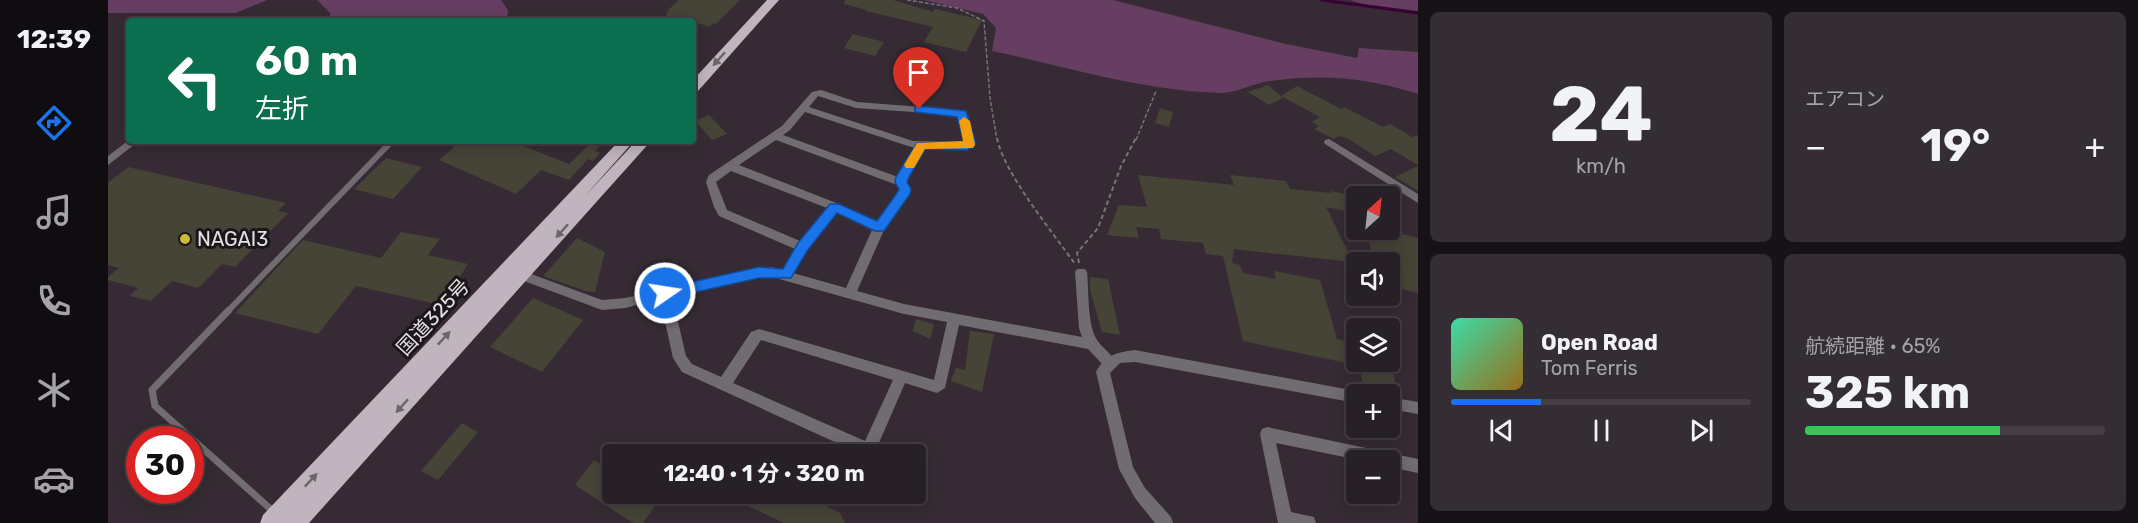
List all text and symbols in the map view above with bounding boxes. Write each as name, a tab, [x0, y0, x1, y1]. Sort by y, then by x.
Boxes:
text: 12:39	[17, 23, 91, 55]
text: 60 m	[255, 36, 358, 86]
icon: left	[156, 42, 234, 120]
pin	[893, 47, 944, 109]
one-way arrow	[712, 51, 726, 66]
icon: arrive	[902, 56, 935, 89]
text: 24	[1549, 68, 1653, 161]
text: エアコン	[1805, 87, 1885, 111]
text: 左折	[255, 93, 309, 125]
icon: directions	[33, 102, 75, 144]
text: 19°	[1921, 119, 1990, 172]
text: −	[1805, 127, 1826, 166]
text: +	[2084, 127, 2105, 166]
text: km/h	[1576, 154, 1626, 178]
north arrow	[1346, 186, 1400, 240]
map controls	[1346, 186, 1400, 504]
icon: music	[33, 191, 75, 233]
one-way arrow	[555, 223, 569, 238]
place label: NAGAI3	[197, 227, 268, 251]
marker: NAGAI3	[178, 232, 192, 246]
button: sound	[1346, 252, 1400, 306]
position arrow	[633, 261, 697, 325]
street label: 国道325号	[392, 274, 474, 360]
icon: phone	[33, 280, 75, 322]
button: layers	[1346, 318, 1400, 372]
text: Open Road	[1541, 329, 1658, 356]
one-way arrow	[437, 330, 451, 345]
text: 航続距離 · 65%	[1805, 334, 1941, 358]
text: Tom Ferris	[1541, 356, 1638, 380]
text: 325 km	[1805, 366, 1970, 419]
icon: climate	[33, 369, 75, 411]
button: +	[1346, 384, 1400, 438]
one-way arrow	[395, 398, 409, 413]
icon: previous	[1485, 414, 1518, 447]
icon: pause	[1585, 414, 1618, 447]
icon: next	[1685, 414, 1718, 447]
speed limit sign: 30	[126, 426, 204, 504]
button: −	[1346, 450, 1400, 504]
icon: car	[33, 458, 75, 500]
text: 12:40 · 1 分 · 320 m	[663, 460, 865, 487]
one-way arrow	[304, 473, 318, 488]

